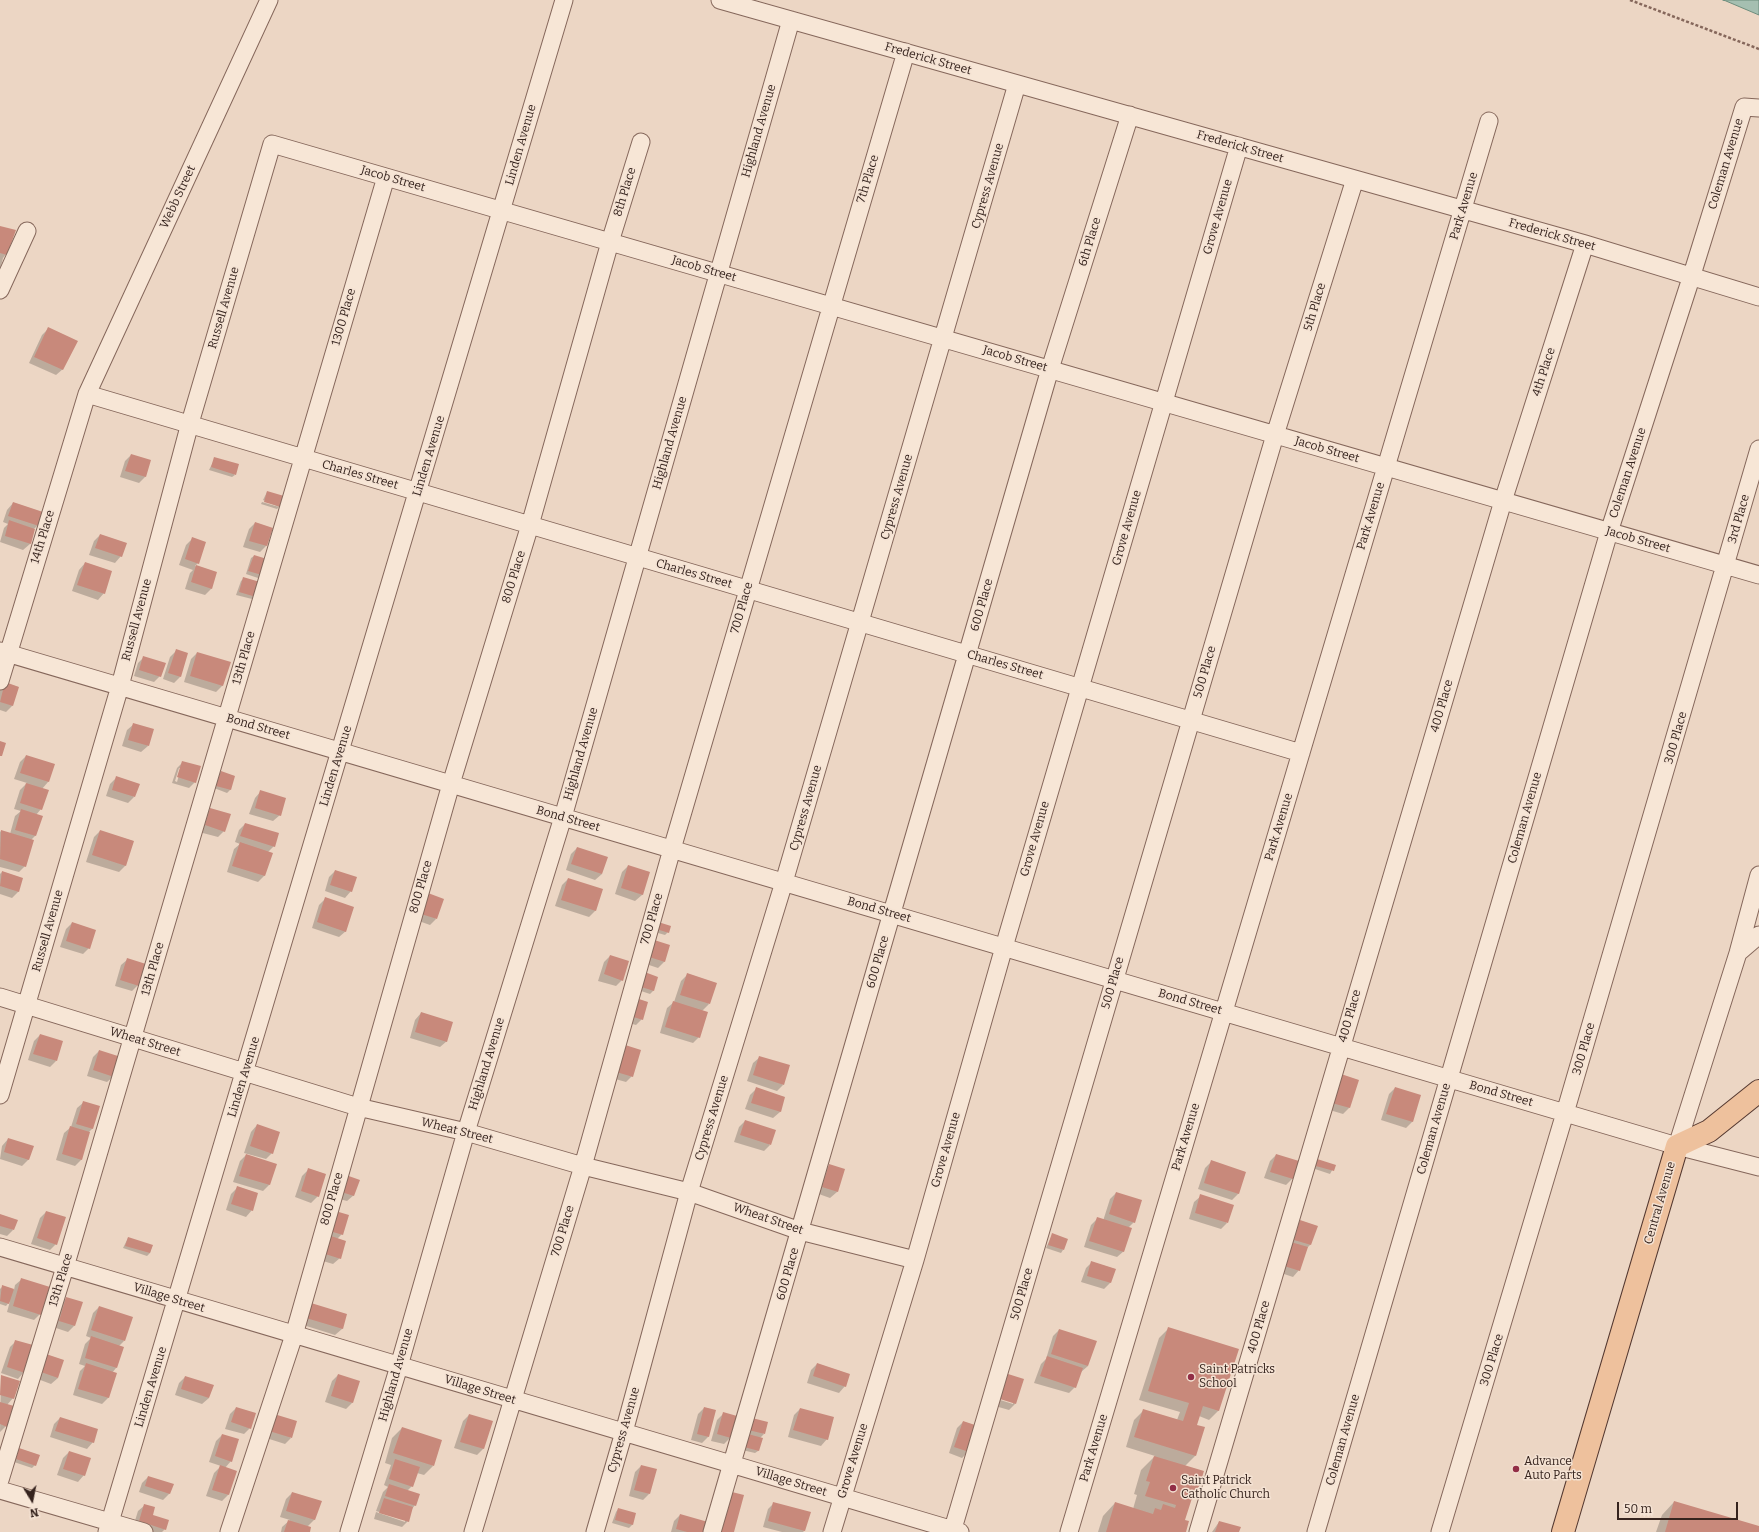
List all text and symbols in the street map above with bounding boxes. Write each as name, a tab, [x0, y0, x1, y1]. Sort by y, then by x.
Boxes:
street label: Frederick Street	[883, 40, 973, 78]
street label: Highland Avenue	[739, 83, 779, 179]
street label: Linden Avenue	[503, 103, 539, 187]
street label: Coleman Avenue	[1705, 117, 1747, 211]
street label: Frederick Street	[1195, 128, 1285, 166]
street label: Cypress Avenue	[969, 141, 1007, 231]
street label: 7th Place	[854, 153, 882, 205]
street label: Webb Street	[157, 163, 199, 231]
street label: Jacob Street	[359, 163, 427, 195]
street label: 8th Place	[611, 166, 639, 218]
street label: Park Avenue	[1447, 170, 1481, 242]
street label: Grove Avenue	[1200, 178, 1236, 256]
street label: 6th Place	[1076, 216, 1104, 268]
street label: Frederick Street	[1507, 216, 1597, 254]
street label: Jacob Street	[670, 253, 738, 285]
street label: Russell Avenue	[205, 265, 243, 351]
street label: 5th Place	[1301, 281, 1329, 333]
street label: 1300 Place	[329, 287, 359, 347]
street label: Jacob Street	[981, 343, 1049, 375]
street label: 4th Place	[1529, 346, 1559, 398]
street label: Highland Avenue	[650, 395, 690, 491]
street label: Linden Avenue	[410, 414, 448, 498]
street label: Coleman Avenue	[1607, 426, 1649, 520]
street label: Jacob Street	[1293, 434, 1361, 466]
street label: Cypress Avenue	[878, 452, 916, 542]
street label: Charles Street	[320, 457, 400, 493]
street label: Park Avenue	[1354, 480, 1388, 552]
street label: Grove Avenue	[1109, 489, 1145, 567]
street label: 3rd Place	[1725, 493, 1753, 545]
street label: 14th Place	[28, 508, 58, 566]
street label: Jacob Street	[1604, 524, 1672, 556]
street label: 800 Place	[499, 549, 529, 605]
street label: Charles Street	[654, 556, 734, 592]
street label: Russell Avenue	[119, 577, 155, 663]
street label: 600 Place	[968, 577, 996, 633]
street label: 700 Place	[728, 581, 756, 635]
street label: 13th Place	[229, 630, 259, 686]
street label: 500 Place	[1191, 644, 1219, 700]
street label: Charles Street	[965, 647, 1045, 683]
street label: 400 Place	[1428, 678, 1456, 734]
street label: Highland Avenue	[561, 706, 601, 802]
street label: 300 Place	[1662, 710, 1690, 766]
street label: Bond Street	[225, 711, 291, 743]
street label: Linden Avenue	[317, 724, 355, 808]
street label: Cypress Avenue	[787, 763, 825, 853]
street label: Coleman Avenue	[1505, 771, 1545, 865]
street label: Park Avenue	[1262, 791, 1296, 863]
street label: Grove Avenue	[1017, 800, 1053, 878]
street label: Bond Street	[535, 803, 601, 835]
street label: 800 Place	[407, 859, 435, 915]
street label: Russell Avenue	[29, 888, 67, 974]
street label: 700 Place	[638, 892, 666, 946]
street label: Bond Street	[846, 894, 912, 926]
street label: 600 Place	[864, 934, 892, 990]
street label: 13th Place	[138, 941, 168, 997]
street label: 500 Place	[1099, 955, 1127, 1011]
street label: Bond Street	[1157, 986, 1223, 1018]
street label: 400 Place	[1336, 988, 1364, 1044]
street label: Highland Avenue	[466, 1016, 508, 1112]
street label: 300 Place	[1570, 1021, 1598, 1077]
street label: Wheat Street	[108, 1024, 182, 1060]
street label: Linden Avenue	[225, 1035, 263, 1119]
street label: Cypress Avenue	[692, 1074, 732, 1162]
street label: Bond Street	[1468, 1078, 1534, 1110]
street label: Coleman Avenue	[1414, 1082, 1454, 1176]
street label: Park Avenue	[1169, 1101, 1203, 1173]
street label: Grove Avenue	[928, 1111, 964, 1189]
street label: Wheat Street	[420, 1115, 494, 1147]
street label: Central Avenue	[1641, 1160, 1679, 1246]
street label: 800 Place	[318, 1171, 346, 1227]
street label: Wheat Street	[731, 1200, 805, 1238]
street label: 700 Place	[548, 1204, 578, 1258]
street label: 600 Place	[774, 1246, 802, 1302]
street label: 13th Place	[46, 1252, 76, 1308]
street label: 500 Place	[1008, 1266, 1036, 1322]
street label: Village Street	[131, 1280, 207, 1316]
street label: 400 Place	[1245, 1299, 1273, 1355]
street label: Highland Avenue	[376, 1327, 416, 1423]
street label: 300 Place	[1477, 1332, 1507, 1388]
street label: Linden Avenue	[132, 1345, 170, 1429]
place label: Saint Patricks School	[1199, 1363, 1275, 1391]
street label: Village Street	[442, 1372, 518, 1408]
marker: Saint Patricks School	[1186, 1372, 1196, 1382]
street label: Cypress Avenue	[605, 1385, 643, 1475]
street label: Coleman Avenue	[1323, 1393, 1363, 1487]
street label: Park Avenue	[1077, 1412, 1111, 1484]
street label: Grove Avenue	[835, 1422, 871, 1500]
place label: Advance Auto Parts	[1524, 1455, 1582, 1483]
street label: Village Street	[753, 1464, 829, 1500]
marker: Advance Auto Parts	[1511, 1464, 1521, 1474]
place label: Saint Patrick Catholic Church	[1181, 1474, 1270, 1502]
north arrow	[12, 1480, 52, 1520]
marker: Saint Patrick Catholic Church	[1168, 1483, 1178, 1493]
scale bar	[1619, 1494, 1740, 1520]
text: 50 m	[1624, 1502, 1652, 1516]
text: N	[29, 1505, 39, 1519]

